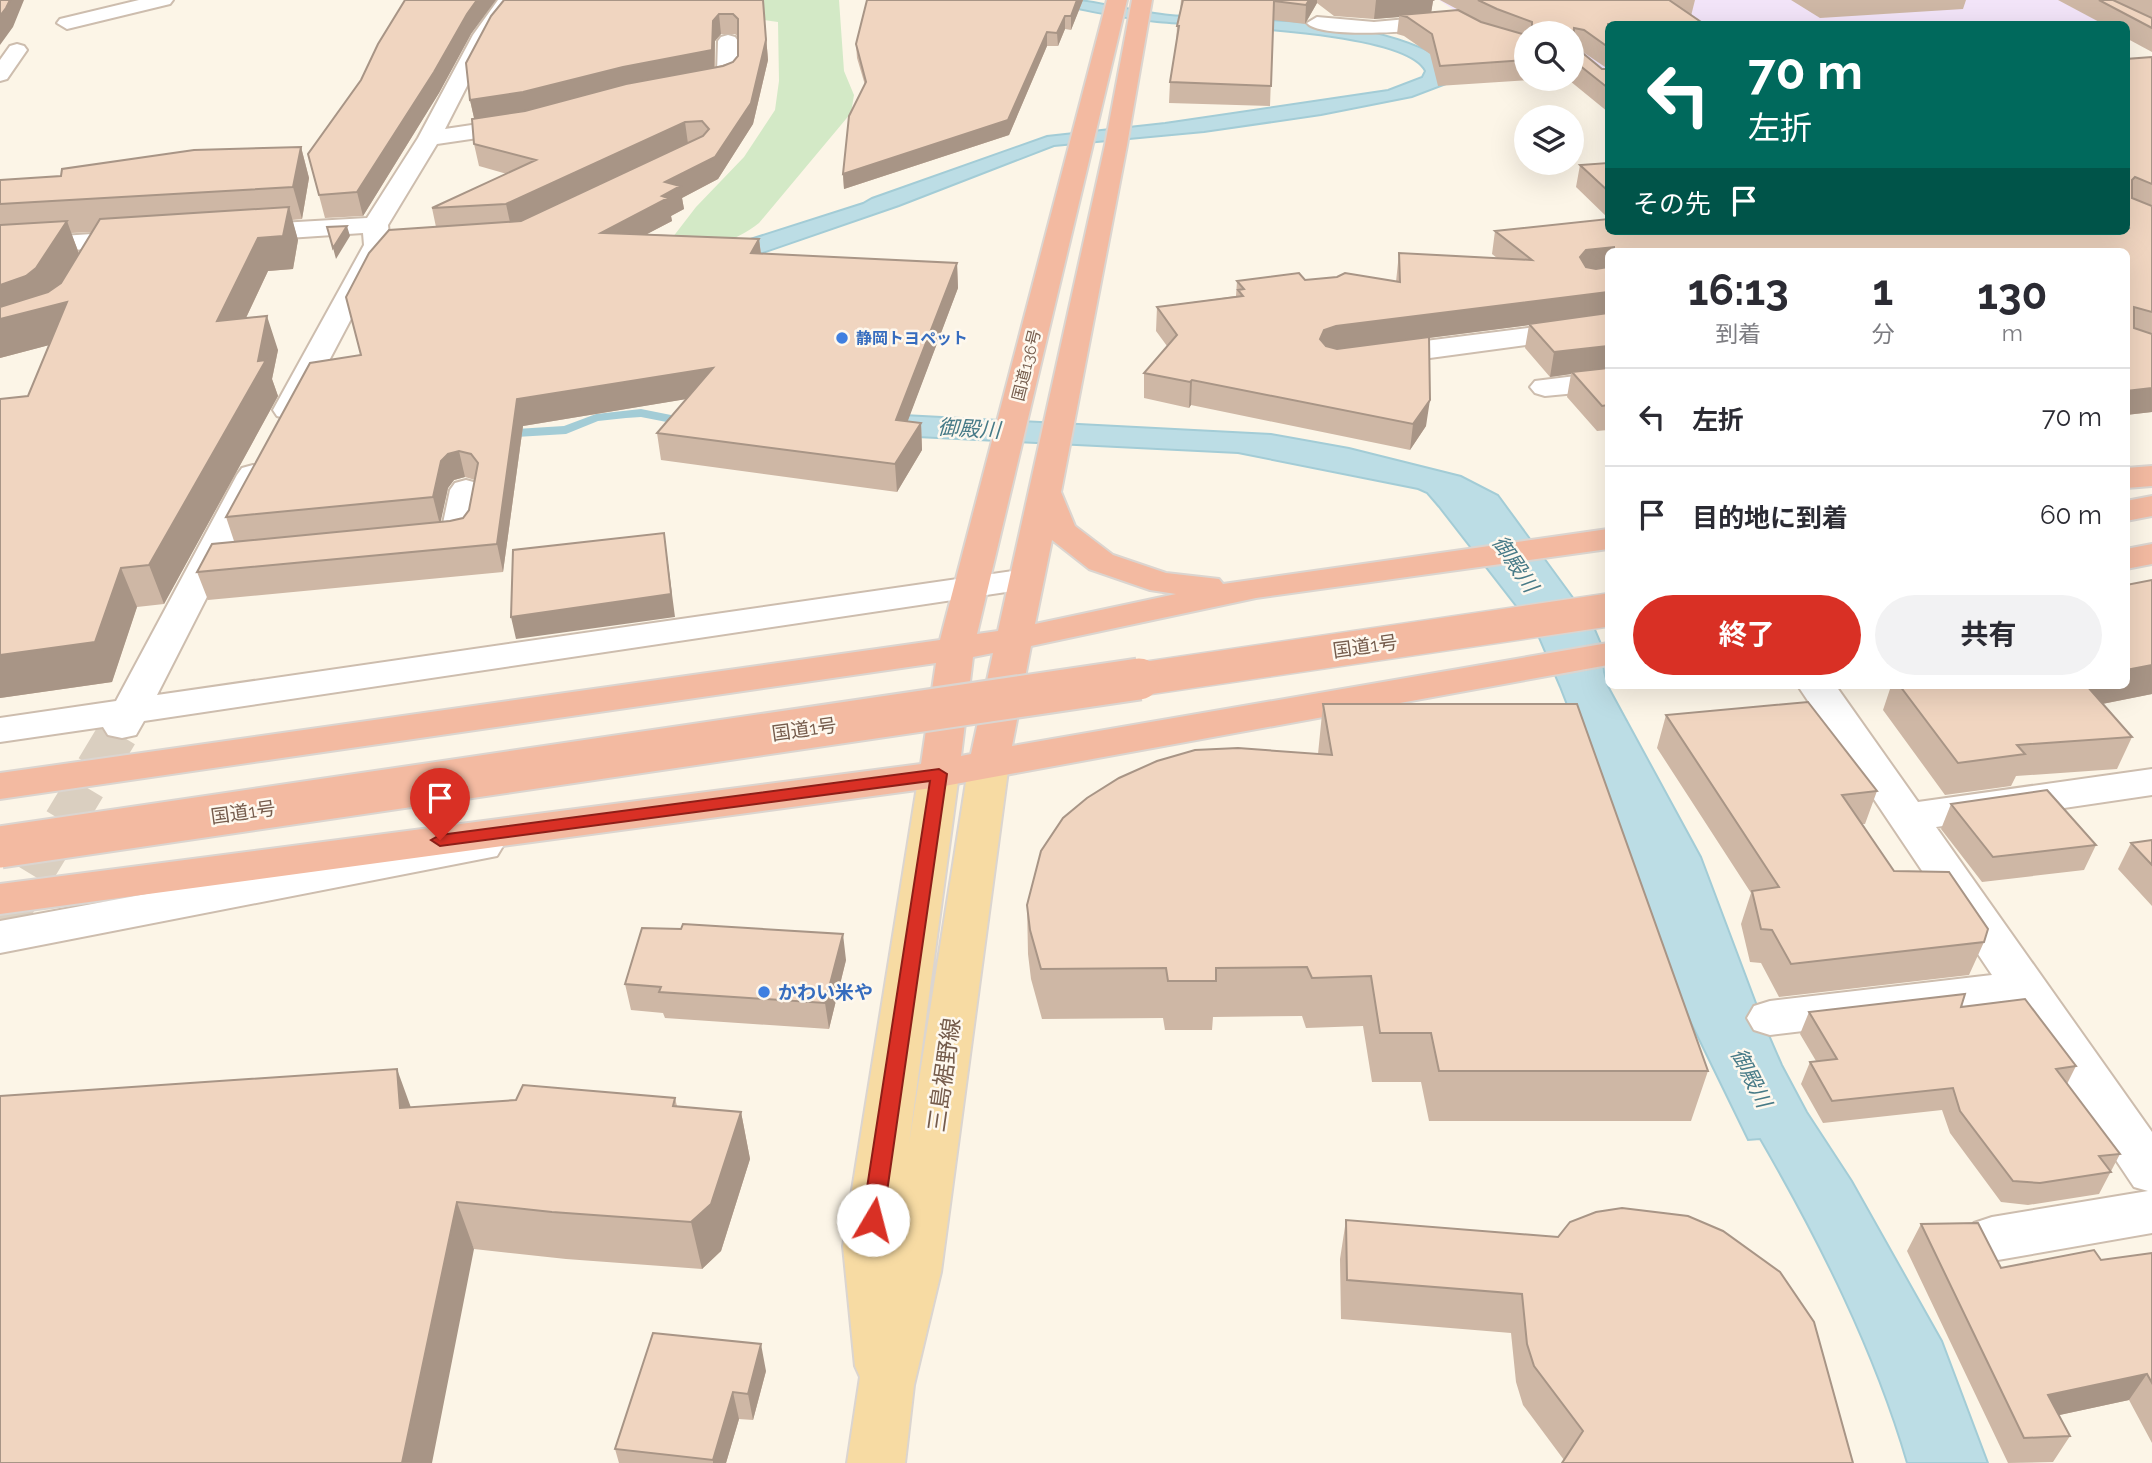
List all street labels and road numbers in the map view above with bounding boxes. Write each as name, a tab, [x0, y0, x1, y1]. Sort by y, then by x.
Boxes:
street label: 国道136号	[1008, 327, 1045, 403]
street label: 国道1号	[1331, 631, 1399, 661]
street label: 国道1号	[770, 714, 838, 744]
street label: 国道1号	[209, 797, 277, 827]
street label: 三島裾野線	[922, 1016, 965, 1134]

